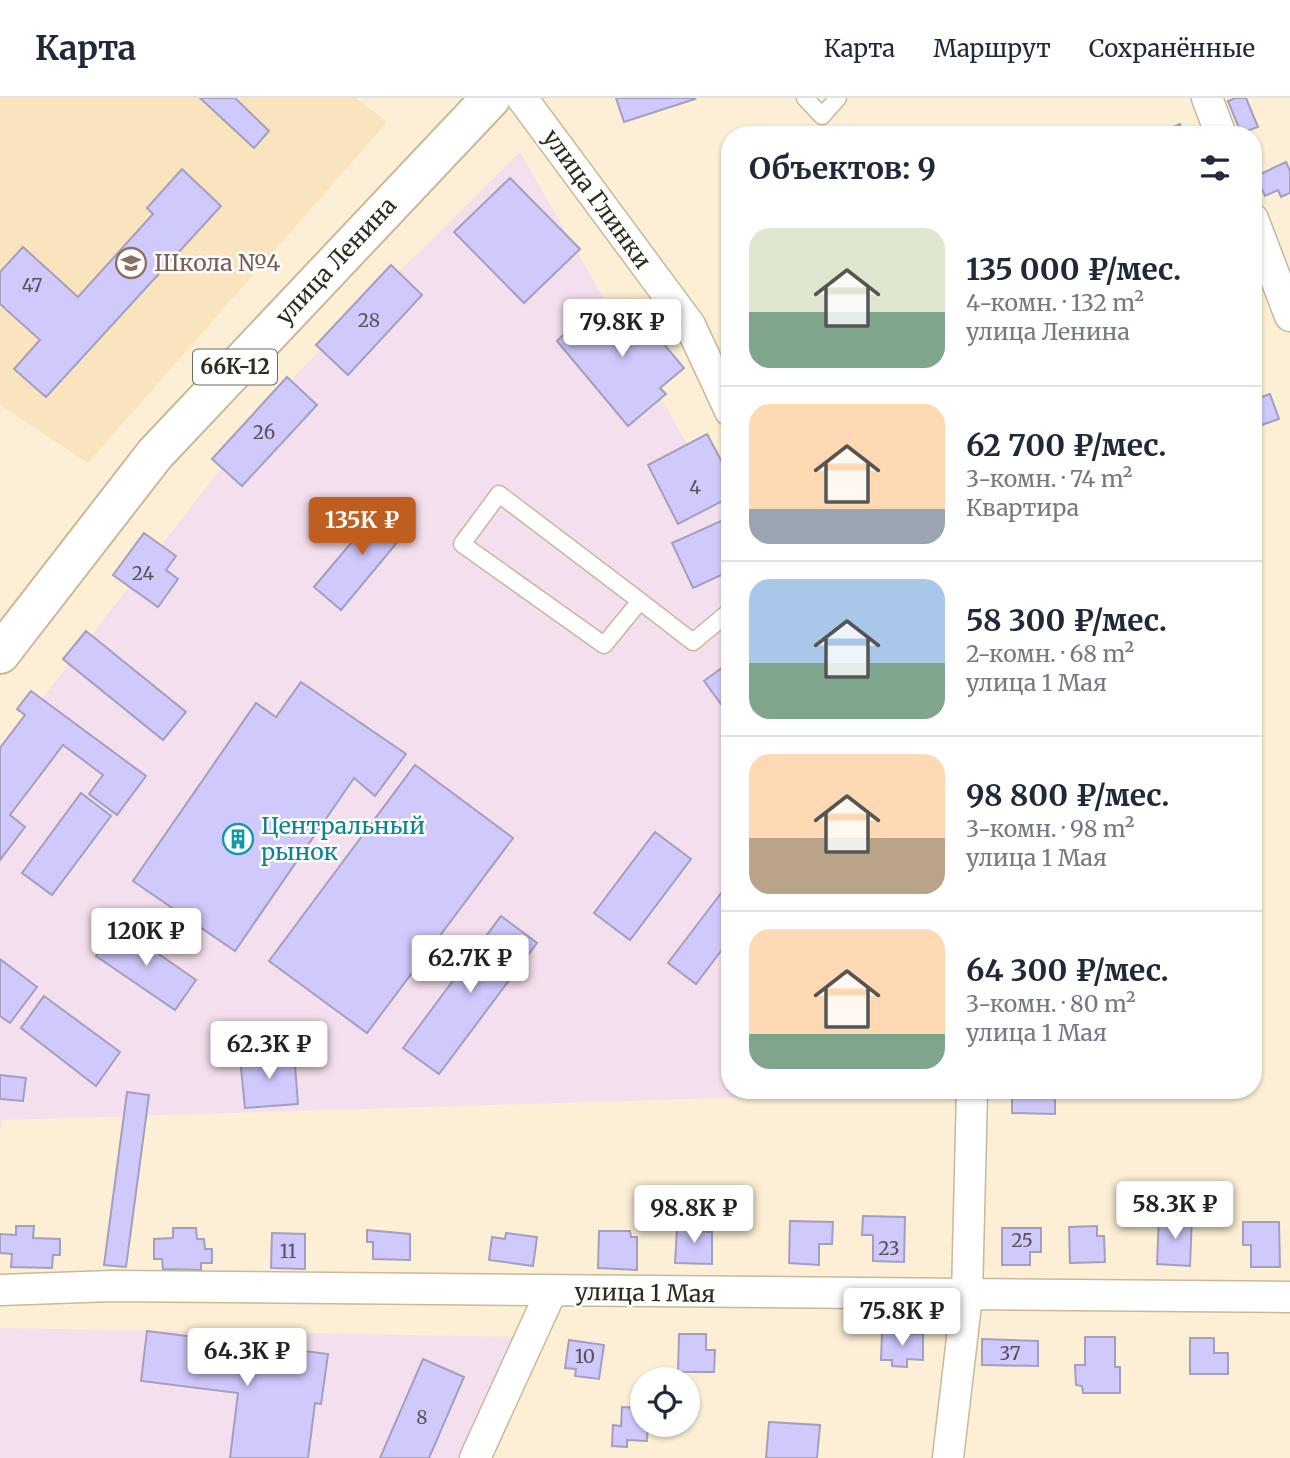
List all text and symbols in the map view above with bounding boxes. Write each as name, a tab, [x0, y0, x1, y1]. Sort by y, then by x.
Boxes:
text: Карта	[35, 28, 136, 69]
text: Карта	[824, 33, 895, 64]
text: Маршрут	[933, 33, 1051, 64]
text: Сохранённые	[1089, 33, 1255, 64]
street label: улица Глинки	[537, 123, 658, 274]
text: Объектов: 9	[749, 149, 936, 187]
icon: filters	[1196, 149, 1234, 187]
street label: улица Ленина	[269, 191, 402, 330]
school or university icon: Школа №4	[114, 246, 148, 280]
place label: Школа №4	[154, 248, 281, 277]
text: 135 000 ₽/мес.	[966, 250, 1181, 288]
icon: home	[805, 256, 889, 340]
house number: 47	[22, 273, 42, 297]
text: 4-комн. · 132 m²	[966, 288, 1144, 317]
pin: 79.8K ₽	[557, 300, 687, 359]
text: 79.8K ₽	[579, 307, 665, 336]
house number: 28	[358, 308, 380, 332]
text: улица Ленина	[966, 317, 1130, 346]
road number: 66К-12	[193, 350, 277, 384]
house number: 26	[253, 420, 275, 444]
text: 62 700 ₽/мес.	[966, 426, 1167, 464]
icon: home	[805, 432, 889, 516]
text: 3-комн. · 74 m²	[966, 464, 1132, 493]
house number: 4	[689, 475, 701, 499]
text: Квартира	[966, 493, 1079, 522]
pin: 135K ₽	[305, 498, 419, 557]
text: 135K ₽	[325, 505, 399, 534]
house number: 24	[132, 561, 155, 585]
text: 58 300 ₽/мес.	[966, 601, 1167, 639]
icon: home	[805, 607, 889, 691]
text: 2-комн. · 68 m²	[966, 639, 1134, 668]
text: улица 1 Мая	[966, 668, 1107, 697]
text: 98 800 ₽/мес.	[966, 776, 1170, 814]
icon: home	[805, 782, 889, 866]
place label: Центральный рынок	[261, 811, 425, 866]
text: 3-комн. · 98 m²	[966, 814, 1134, 843]
building icon: Центральный рынок	[221, 822, 255, 856]
text: улица 1 Мая	[966, 843, 1107, 872]
pin: 120K ₽	[89, 908, 203, 968]
text: 120K ₽	[107, 916, 185, 945]
pin: 62.7K ₽	[405, 936, 535, 995]
text: 62.7K ₽	[428, 943, 512, 972]
text: 64 300 ₽/мес.	[966, 951, 1169, 989]
icon: home	[805, 957, 889, 1041]
text: 3-комн. · 80 m²	[966, 989, 1136, 1018]
text: улица 1 Мая	[966, 1018, 1107, 1047]
pin: 62.3K ₽	[204, 1021, 334, 1081]
text: 62.3K ₽	[226, 1029, 312, 1058]
pin: 58.3K ₽	[1110, 1182, 1240, 1241]
pin: 98.8K ₽	[629, 1186, 759, 1245]
text: 58.3K ₽	[1132, 1189, 1218, 1218]
text: 98.8K ₽	[650, 1193, 738, 1222]
house number: 25	[1011, 1228, 1033, 1252]
house number: 23	[878, 1236, 900, 1260]
house number: 11	[280, 1239, 297, 1263]
street label: улица 1 Мая	[574, 1277, 716, 1308]
pin: 75.8K ₽	[837, 1288, 967, 1348]
text: 75.8K ₽	[859, 1296, 945, 1325]
pin: 64.3K ₽	[182, 1328, 312, 1388]
text: 64.3K ₽	[204, 1336, 290, 1365]
house number: 37	[999, 1341, 1021, 1365]
house number: 10	[575, 1344, 595, 1368]
map controls	[630, 1367, 700, 1437]
button: locate	[630, 1367, 700, 1437]
house number: 8	[416, 1405, 428, 1429]

